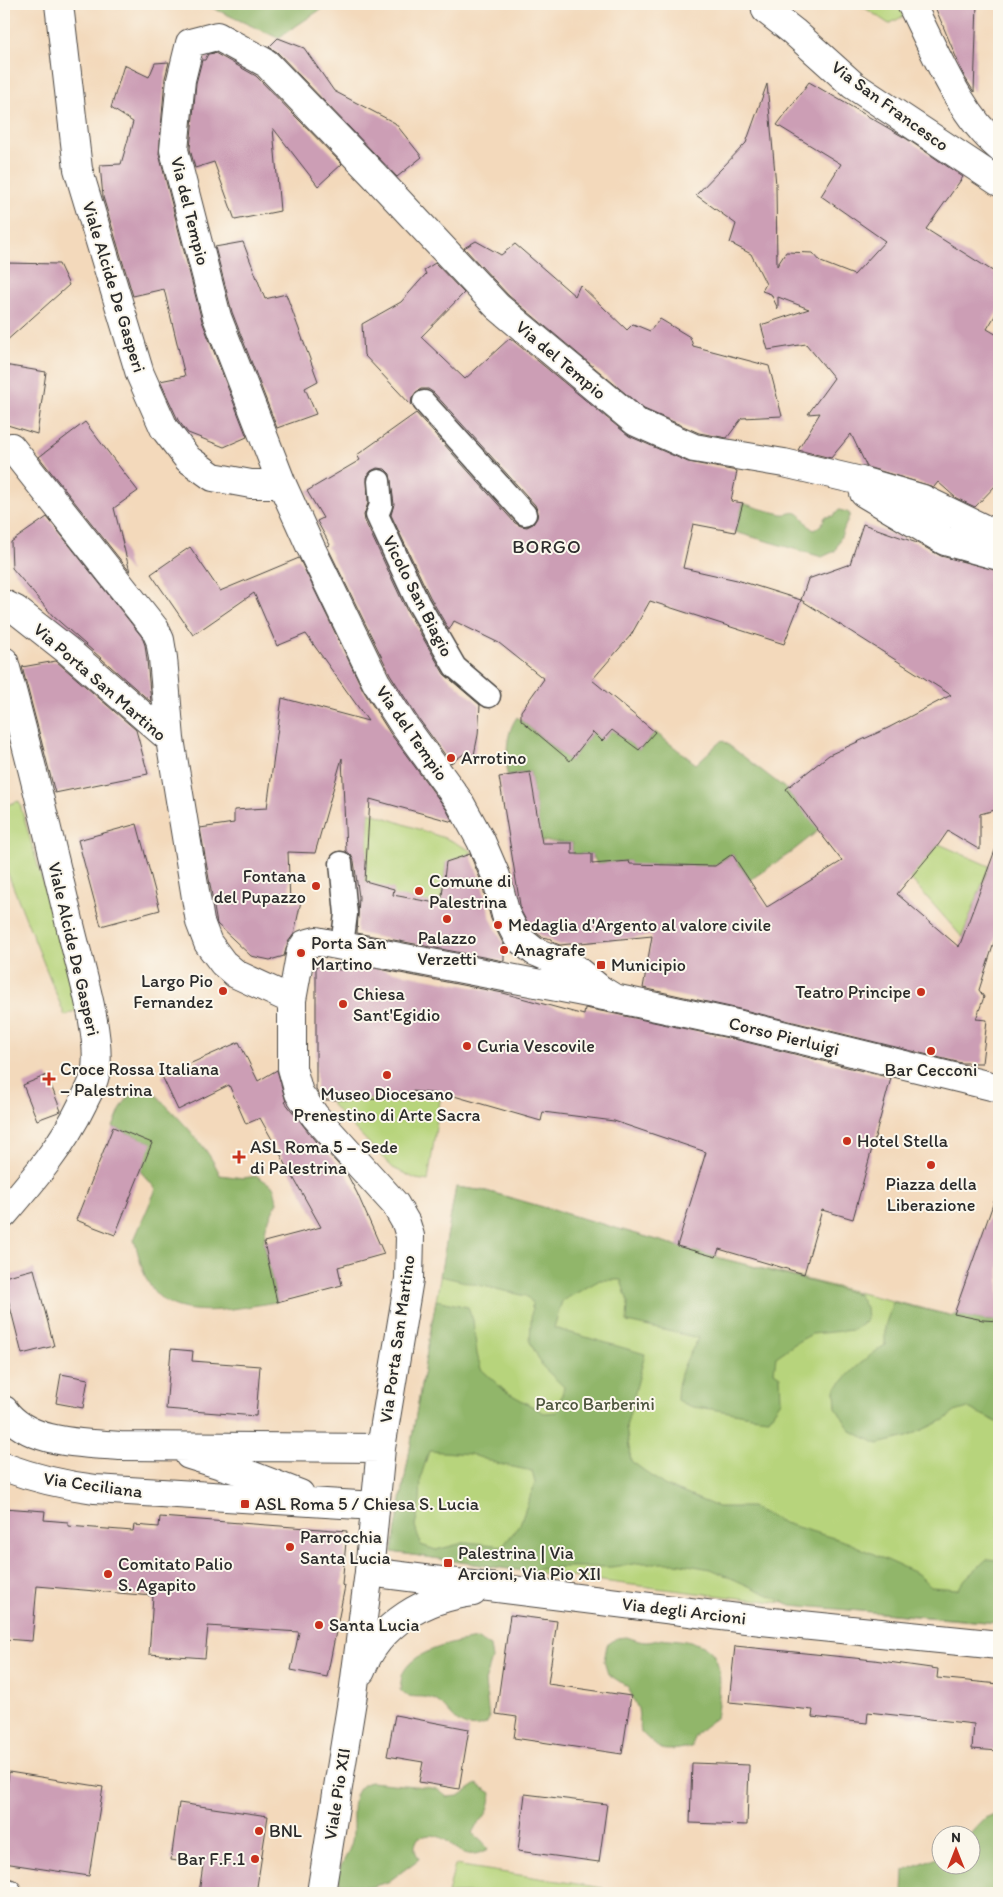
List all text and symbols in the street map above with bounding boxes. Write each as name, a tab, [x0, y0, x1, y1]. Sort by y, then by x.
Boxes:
street label: Via San Francesco	[827, 56, 953, 156]
street label: Via del Tempio	[166, 154, 214, 268]
street label: Viale Alcide De Gasperi	[78, 199, 150, 375]
street label: Via del Tempio	[511, 316, 611, 404]
street label: Vicolo San Biagio	[378, 532, 458, 660]
district label: BORGO	[512, 535, 582, 558]
street label: Via Porta San Martino	[29, 618, 171, 746]
street label: Via del Tempio	[371, 681, 453, 785]
place label: Arrotino	[461, 747, 526, 769]
marker: Arrotino	[445, 752, 457, 764]
street label: Viale Alcide De Gasperi	[43, 860, 105, 1038]
place label: Fontana del Pupazzo	[214, 865, 307, 908]
place label: Comune di Palestrina	[429, 870, 511, 913]
marker: Fontana del Pupazzo	[310, 880, 322, 892]
marker: Comune di Palestrina	[413, 885, 425, 897]
marker: Palazzo Verzetti	[441, 913, 453, 925]
place label: Medaglia d'Argento al valore civile	[508, 914, 771, 936]
marker: Medaglia d'Argento al valore civile	[492, 919, 504, 931]
place label: Palazzo Verzetti	[417, 927, 477, 970]
place label: Porta San Martino	[311, 932, 386, 975]
place label: Anagrafe	[514, 939, 586, 961]
marker: Anagrafe	[498, 944, 510, 956]
marker: Porta San Martino	[295, 947, 307, 959]
place label: Municipio	[611, 954, 686, 976]
marker: Municipio	[595, 959, 607, 971]
place label: Largo Pio Fernandez	[133, 970, 213, 1013]
place label: Teatro Principe	[795, 981, 911, 1003]
place label: Chiesa Sant'Egidio	[353, 983, 440, 1026]
marker: Largo Pio Fernandez	[217, 985, 229, 997]
marker: Teatro Principe	[915, 986, 927, 998]
marker: Chiesa Sant'Egidio	[337, 998, 349, 1010]
street label: Corso Pierluigi	[727, 1012, 841, 1060]
place label: Curia Vescovile	[477, 1035, 595, 1057]
marker: Curia Vescovile	[461, 1040, 473, 1052]
marker: Bar Cecconi	[925, 1045, 937, 1057]
place label: Croce Rossa Italiana – Palestrina	[60, 1058, 219, 1101]
place label: Bar Cecconi	[885, 1059, 977, 1081]
marker: Museo Diocesano Prenestino di Arte Sacra	[381, 1069, 393, 1081]
marker: Croce Rossa Italiana – Palestrina	[42, 1072, 56, 1086]
place label: Museo Diocesano Prenestino di Arte Sacra	[294, 1083, 481, 1126]
place label: Hotel Stella	[857, 1130, 949, 1152]
marker: Hotel Stella	[841, 1135, 853, 1147]
place label: ASL Roma 5 – Sede di Palestrina	[250, 1136, 398, 1179]
marker: ASL Roma 5 – Sede di Palestrina	[232, 1150, 246, 1164]
marker: Piazza della Liberazione	[925, 1159, 937, 1171]
place label: Piazza della Liberazione	[885, 1173, 977, 1216]
street label: Via Porta San Martino	[374, 1254, 420, 1424]
park label: Parco Barberini	[535, 1393, 655, 1415]
street label: Via Ceciliana	[42, 1467, 145, 1503]
place label: ASL Roma 5 / Chiesa S. Lucia	[255, 1493, 480, 1515]
marker: ASL Roma 5 / Chiesa S. Lucia	[239, 1498, 251, 1510]
place label: Parrocchia Santa Lucia	[300, 1526, 390, 1569]
marker: Parrocchia Santa Lucia	[284, 1541, 296, 1553]
place label: Palestrina | Via Arcioni, Via Pio XII	[458, 1542, 601, 1585]
place label: Comitato Palio S. Agapito	[118, 1553, 233, 1596]
marker: Palestrina | Via Arcioni, Via Pio XII	[442, 1557, 454, 1569]
marker: Comitato Palio S. Agapito	[102, 1568, 114, 1580]
street label: Via degli Arcioni	[621, 1592, 747, 1630]
place label: Santa Lucia	[329, 1614, 419, 1636]
marker: Santa Lucia	[313, 1619, 325, 1631]
street label: Viale Pio XII	[319, 1746, 355, 1842]
place label: BNL	[269, 1820, 302, 1842]
north arrow	[930, 1824, 980, 1874]
marker: BNL	[253, 1825, 265, 1837]
text: N	[951, 1829, 961, 1846]
place label: Bar F.F.1	[177, 1848, 245, 1870]
marker: Bar F.F.1	[249, 1853, 261, 1865]

